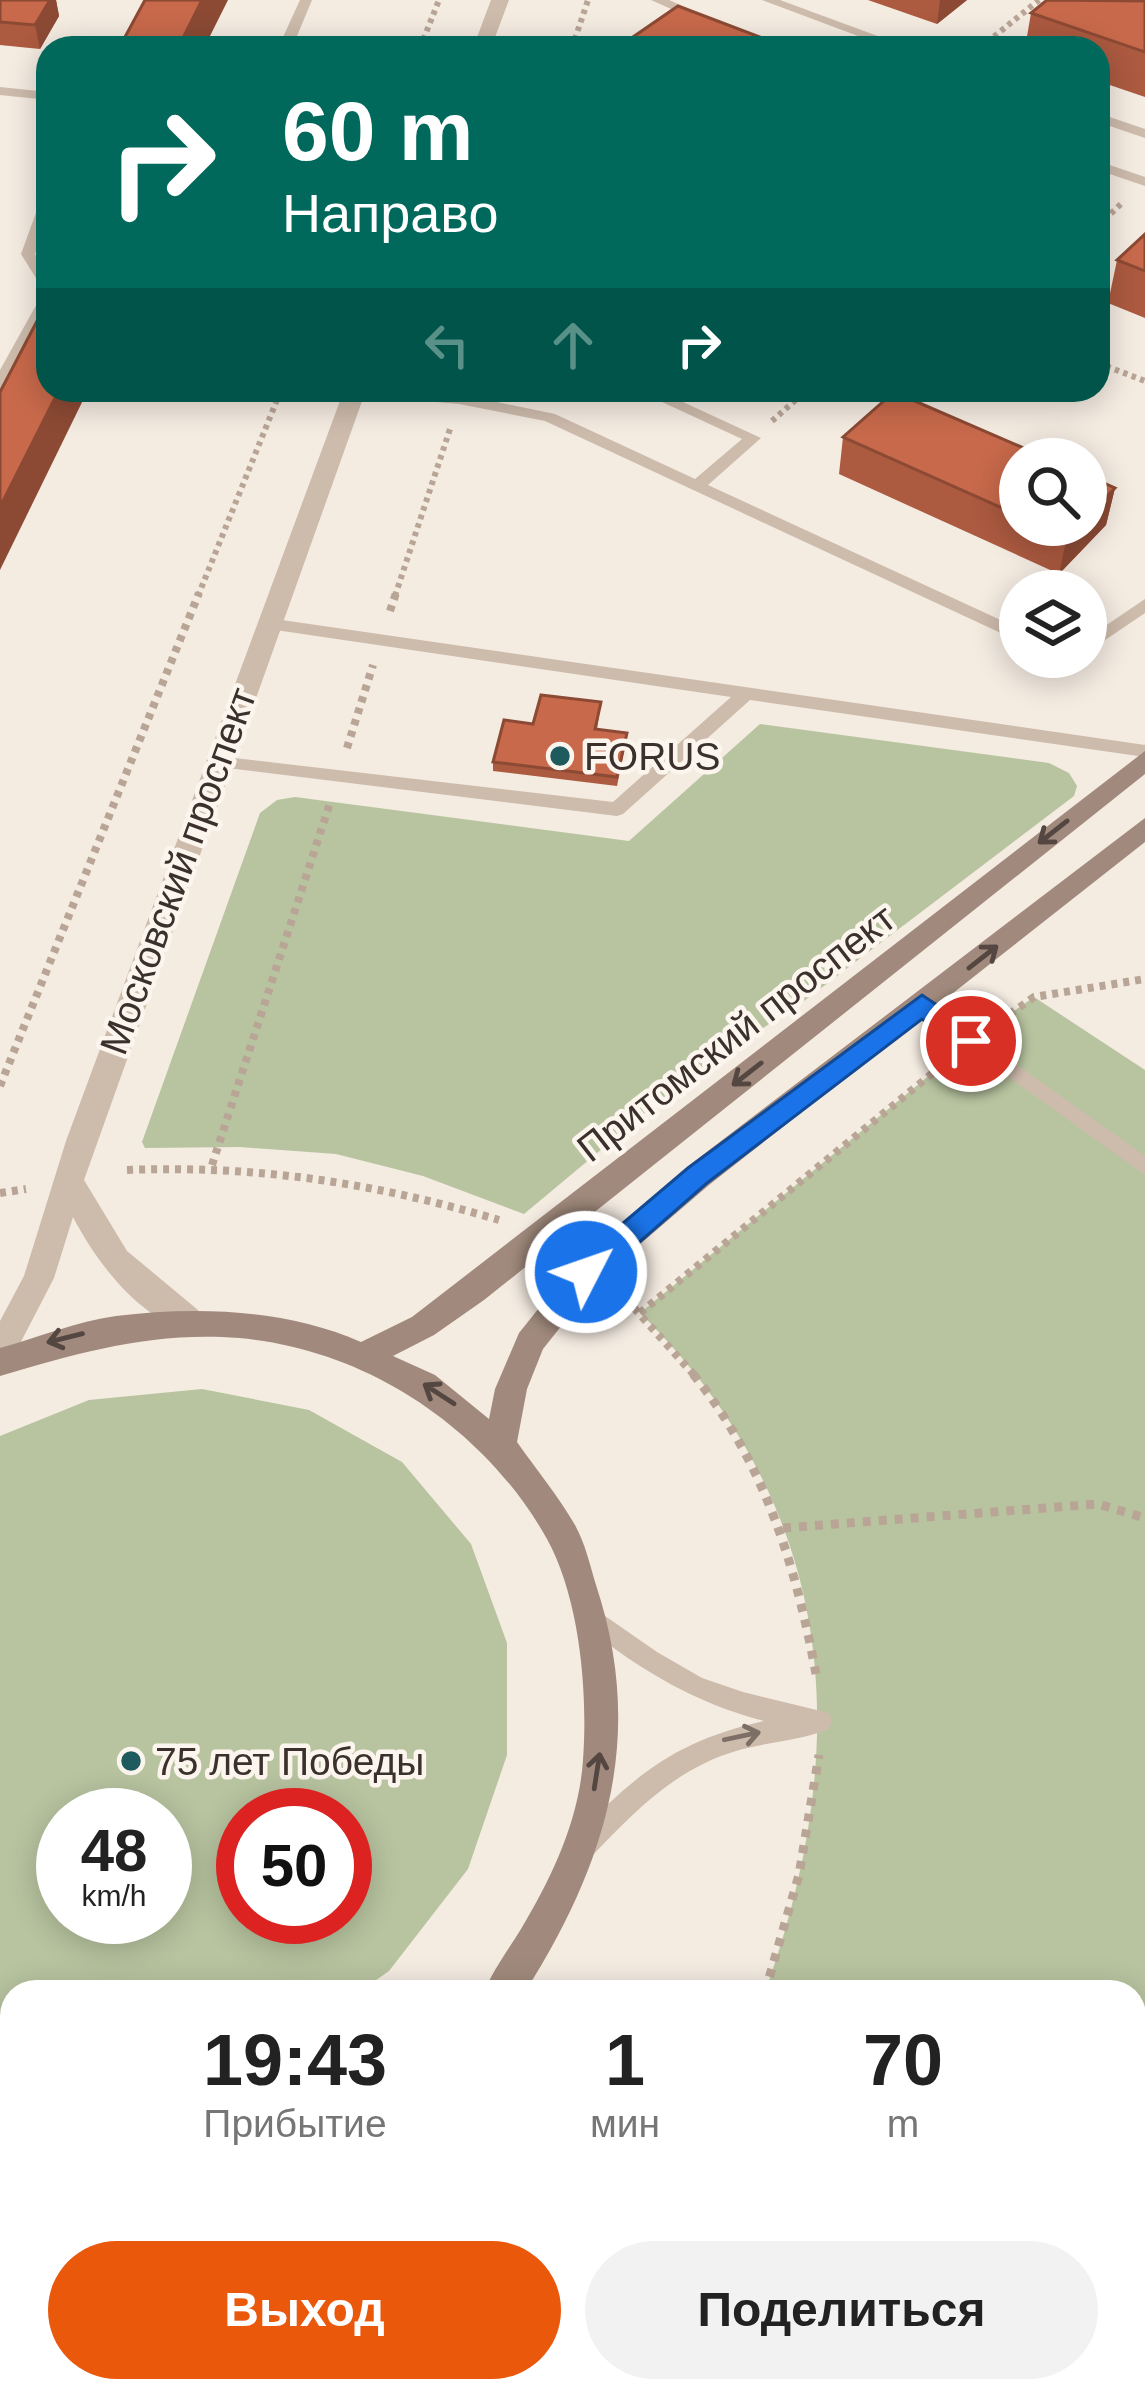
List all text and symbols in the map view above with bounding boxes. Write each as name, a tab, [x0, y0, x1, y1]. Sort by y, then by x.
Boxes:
icon: right	[84, 84, 240, 240]
text: 60 m	[282, 84, 473, 178]
text: Направо	[282, 183, 498, 243]
icon: left	[414, 312, 480, 378]
icon: ahead	[540, 312, 606, 378]
icon: right	[666, 312, 732, 378]
map controls	[999, 438, 1107, 678]
button: search	[999, 438, 1107, 546]
button: layers	[999, 570, 1107, 678]
street label: Московский проспект	[92, 682, 264, 1060]
place label: FORUS	[584, 735, 721, 778]
marker: FORUS	[547, 743, 573, 769]
one-way arrow	[1038, 818, 1070, 845]
street label: Притомский проспект	[569, 896, 903, 1170]
one-way arrow	[966, 944, 998, 971]
pin	[920, 990, 1022, 1092]
icon: arrive	[938, 1008, 1004, 1074]
one-way arrow	[732, 1060, 764, 1087]
position arrow	[523, 1209, 649, 1335]
one-way arrow	[47, 1328, 85, 1350]
one-way arrow	[422, 1382, 456, 1407]
one-way arrow	[723, 1724, 761, 1747]
place label: 75 лет Победы	[155, 1740, 424, 1783]
marker: 75 лет Победы	[118, 1748, 144, 1774]
one-way arrow	[587, 1752, 610, 1791]
speed limit sign: 50	[216, 1788, 372, 1944]
text: 48	[81, 1817, 147, 1884]
text: km/h	[81, 1879, 147, 1912]
text: 19:43	[203, 2020, 387, 2100]
text: 1	[605, 2020, 645, 2100]
text: 70	[863, 2020, 943, 2100]
text: Прибытие	[203, 2102, 387, 2145]
text: мин	[590, 2102, 660, 2145]
text: m	[887, 2102, 919, 2145]
button: Выход	[48, 2241, 561, 2379]
button: Поделиться	[585, 2241, 1098, 2379]

